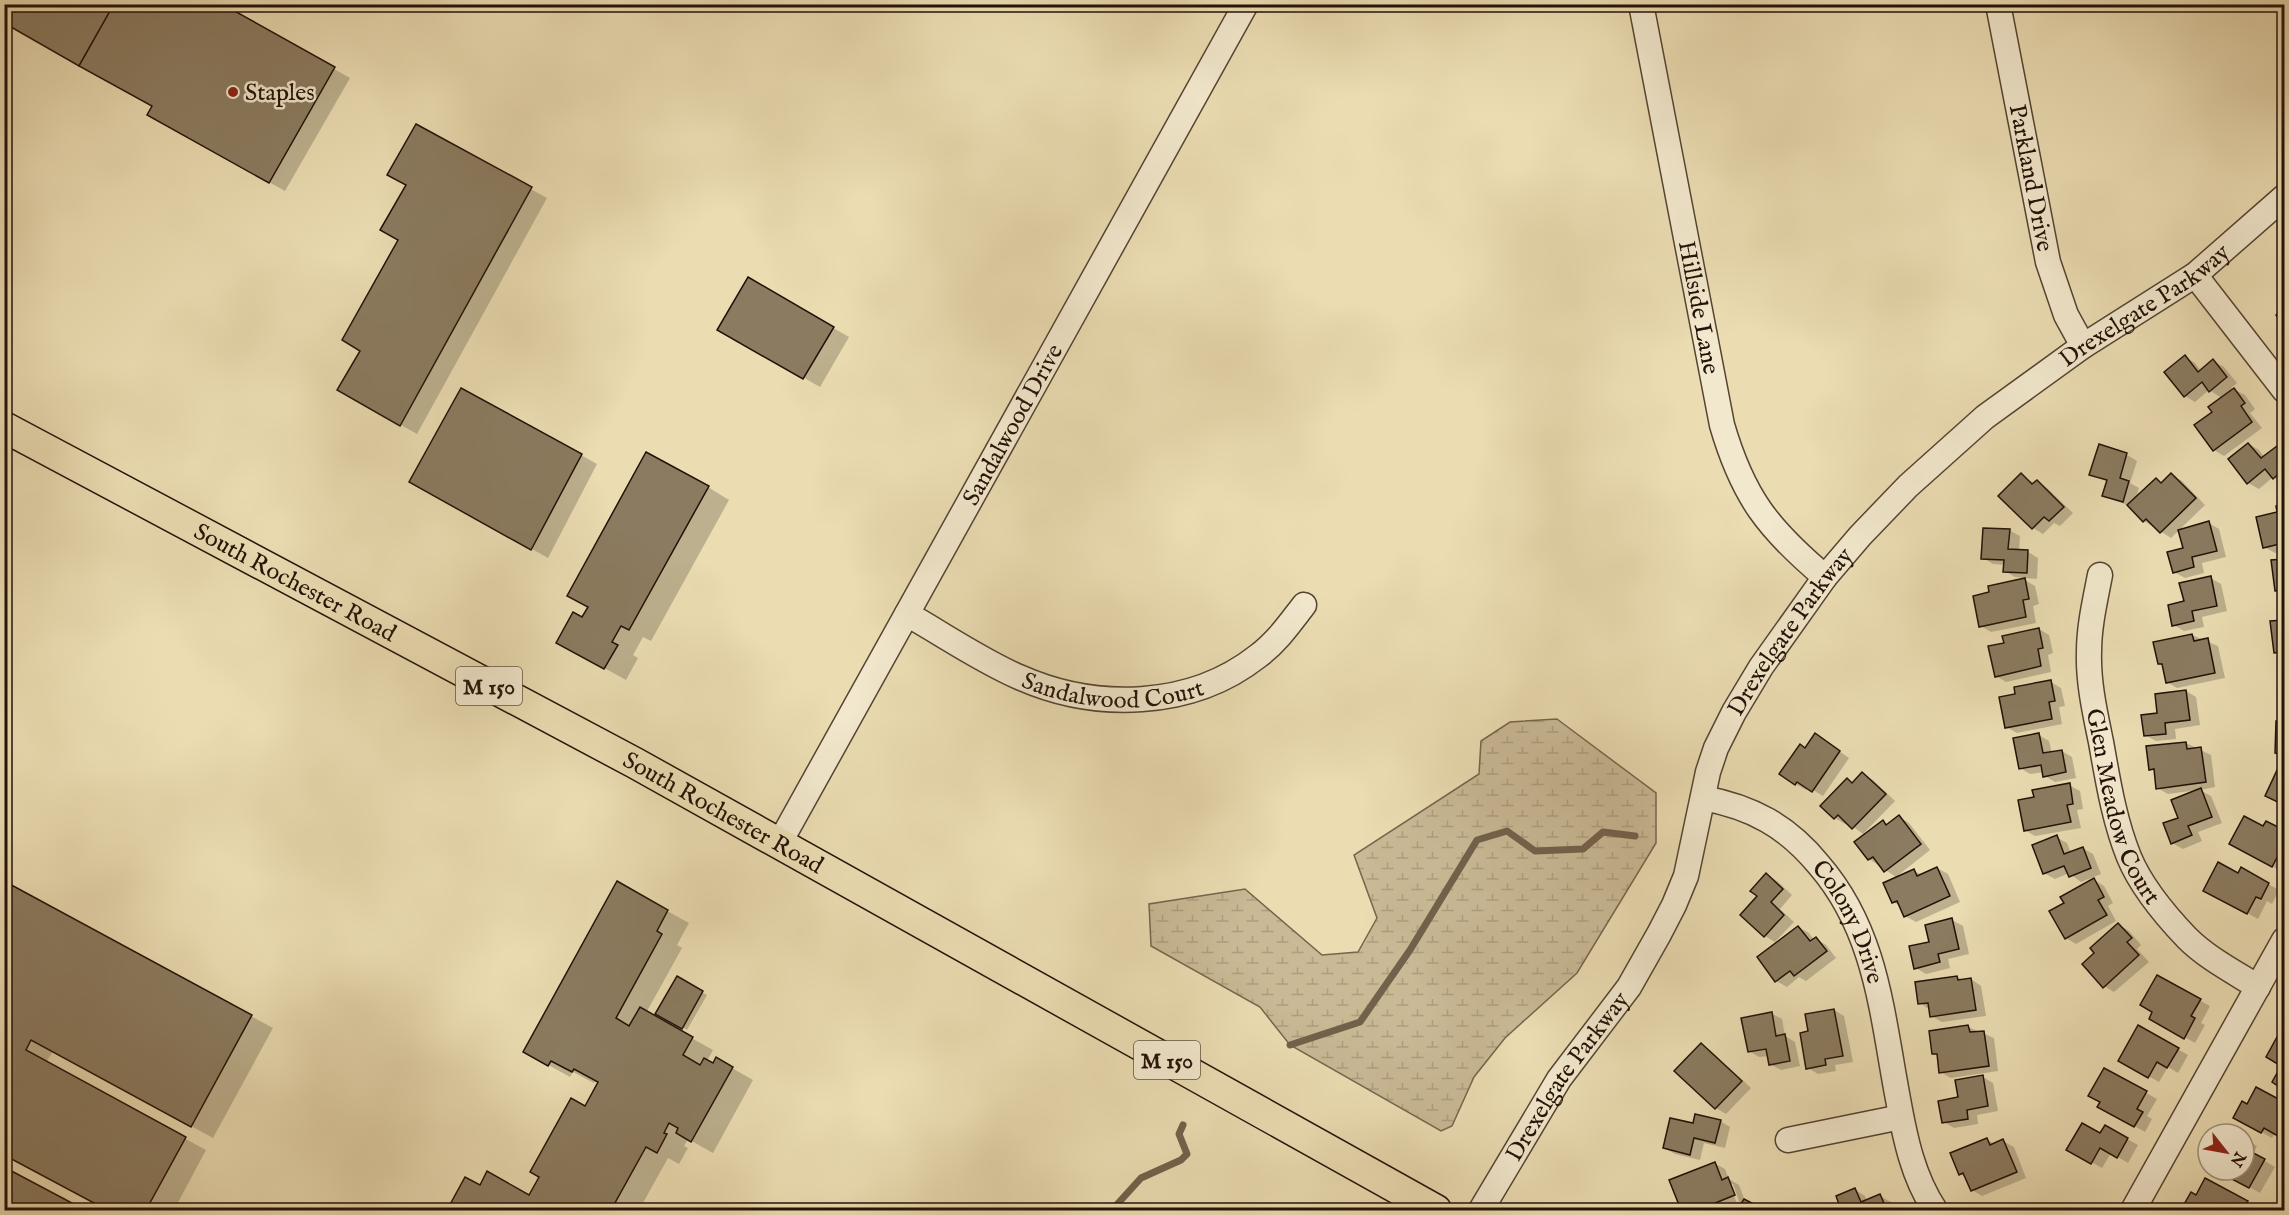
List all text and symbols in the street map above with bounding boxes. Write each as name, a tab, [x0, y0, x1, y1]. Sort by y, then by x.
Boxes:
place label: Staples	[245, 78, 315, 109]
marker: Staples	[226, 85, 240, 99]
street label: Parkland Drive	[2001, 102, 2060, 254]
street label: Hillside Lane	[1670, 238, 1726, 377]
street label: Drexelgate Parkway	[2054, 238, 2237, 375]
street label: Sandalwood Drive	[956, 339, 1071, 511]
street label: South Rochester Road	[188, 517, 401, 650]
street label: Drexelgate Parkway	[1721, 541, 1861, 722]
street label: Sandalwood Court	[1017, 666, 1208, 717]
road number: M 150	[456, 667, 522, 705]
street label: Glen Meadow Court	[2078, 706, 2167, 911]
street label: South Rochester Road	[617, 745, 829, 882]
street label: Colony Drive	[1804, 854, 1890, 987]
street label: Drexelgate Parkway	[1499, 986, 1637, 1168]
road number: M 150	[1134, 1041, 1200, 1079]
north arrow	[2196, 1122, 2256, 1182]
text: N	[2225, 1147, 2250, 1170]

